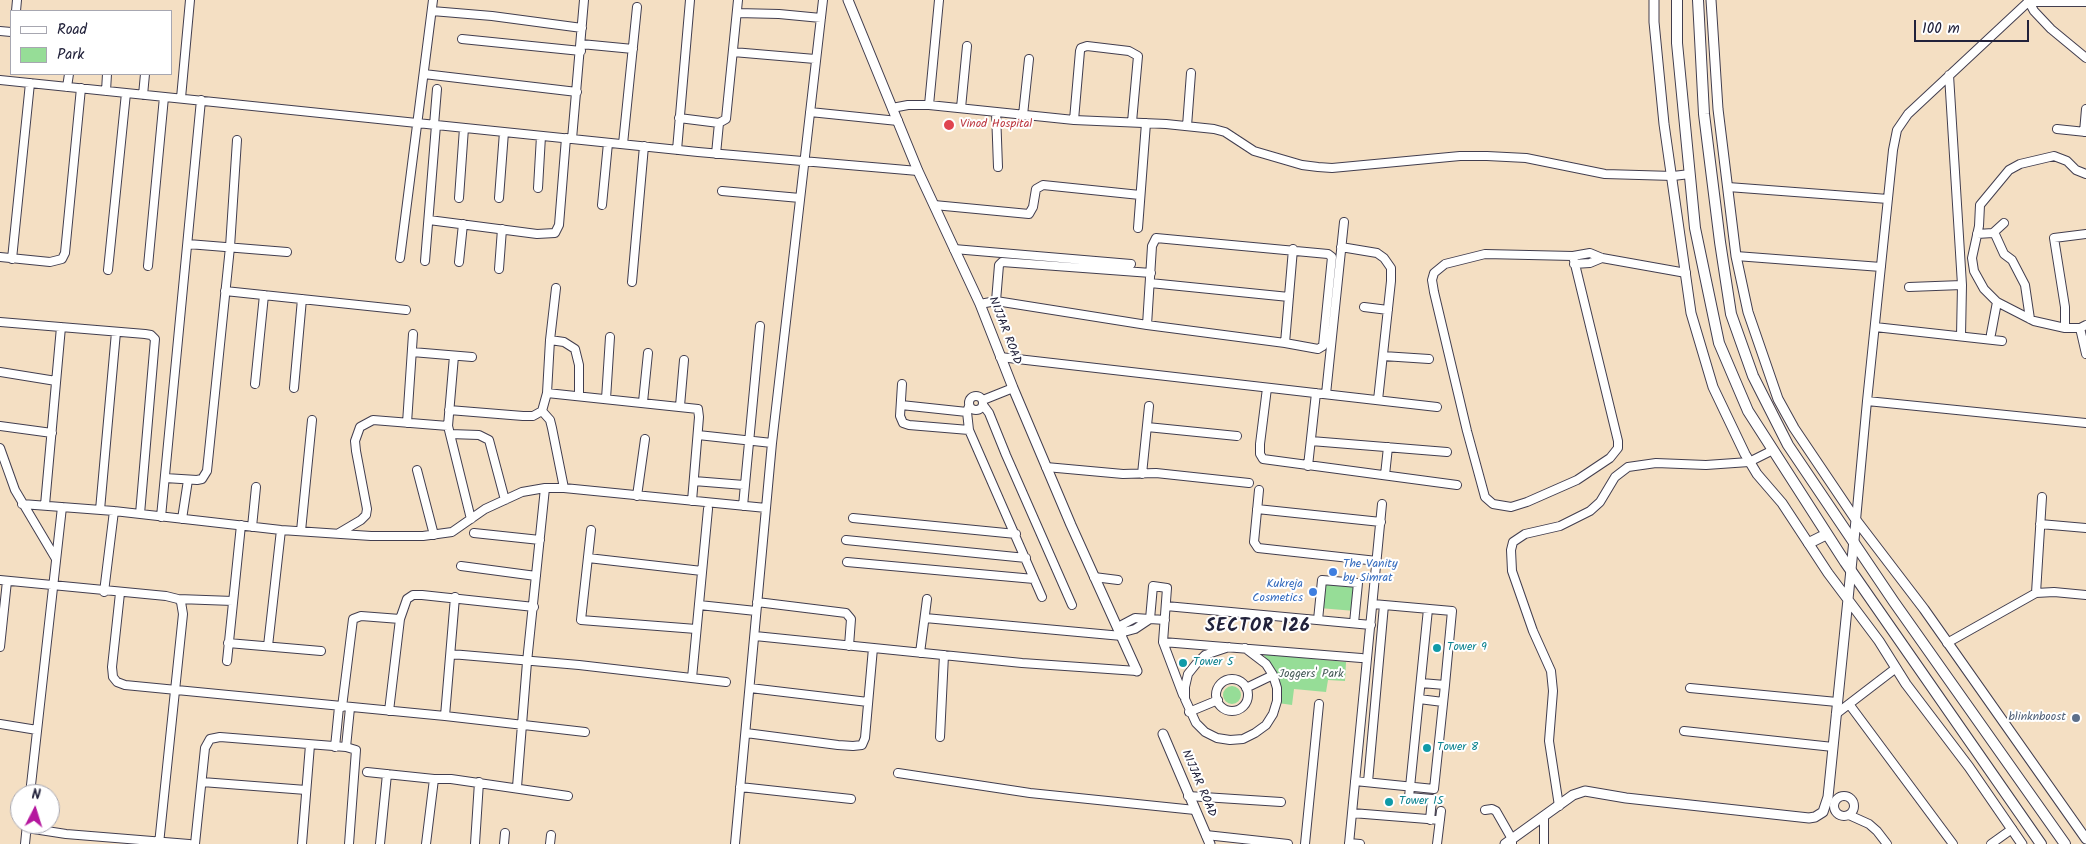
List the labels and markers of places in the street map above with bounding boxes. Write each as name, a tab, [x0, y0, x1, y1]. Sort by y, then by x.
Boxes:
marker: Vinod Hospital	[942, 118, 956, 132]
place label: Vinod Hospital	[960, 118, 1032, 132]
place label: The Vanity by Simrat	[1343, 558, 1398, 586]
marker: The Vanity by Simrat	[1327, 566, 1339, 578]
place label: Kukreja Cosmetics	[1252, 578, 1303, 606]
marker: Kukreja Cosmetics	[1307, 586, 1319, 598]
place label: Tower 9	[1447, 641, 1487, 655]
marker: Tower 9	[1431, 642, 1443, 654]
place label: Tower 5	[1193, 656, 1234, 670]
marker: Tower 5	[1177, 657, 1189, 669]
place label: blinknboost	[2009, 711, 2066, 725]
marker: blinknboost	[2070, 712, 2082, 724]
place label: Tower 8	[1437, 741, 1478, 755]
marker: Tower 8	[1421, 742, 1433, 754]
place label: Tower 15	[1399, 795, 1443, 809]
marker: Tower 15	[1383, 796, 1395, 808]

